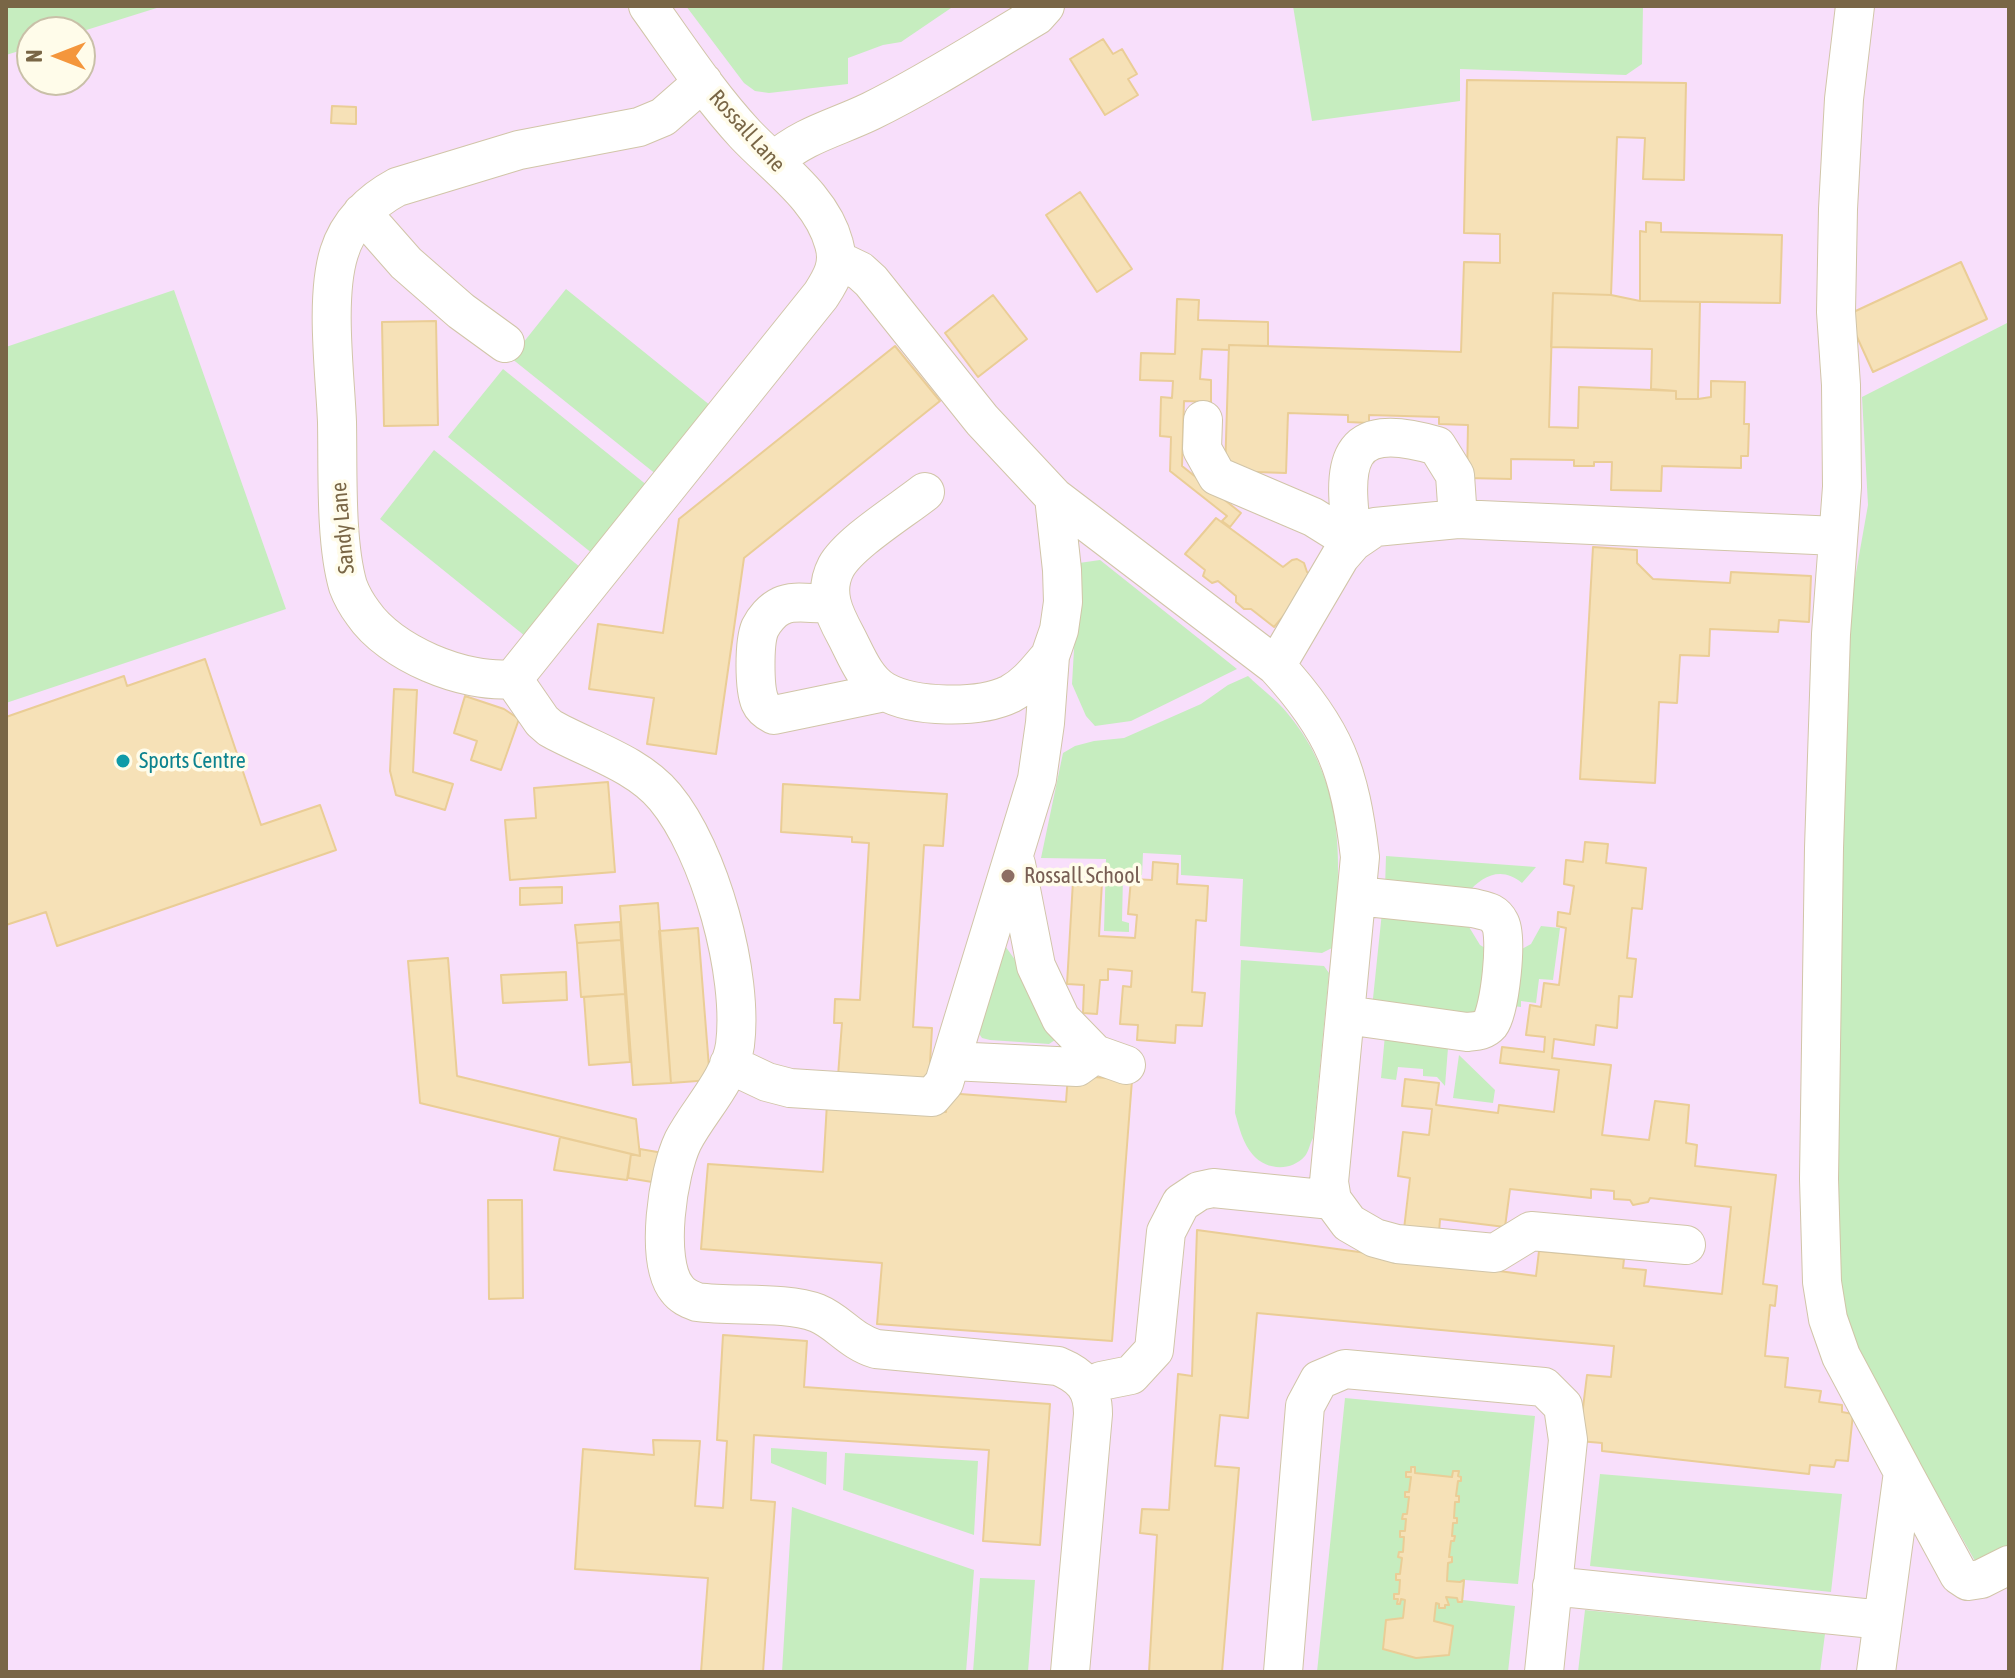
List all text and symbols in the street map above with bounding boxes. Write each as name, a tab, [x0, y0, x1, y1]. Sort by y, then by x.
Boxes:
north arrow	[16, 16, 96, 96]
text: N	[21, 50, 47, 63]
street label: Rossall Lane	[703, 85, 791, 177]
street label: Sandy Lane	[326, 481, 360, 575]
place label: Sports Centre	[139, 748, 246, 774]
marker: Sports Centre	[114, 752, 132, 770]
place label: Rossall School	[1024, 863, 1140, 889]
marker: Rossall School	[999, 867, 1017, 885]

